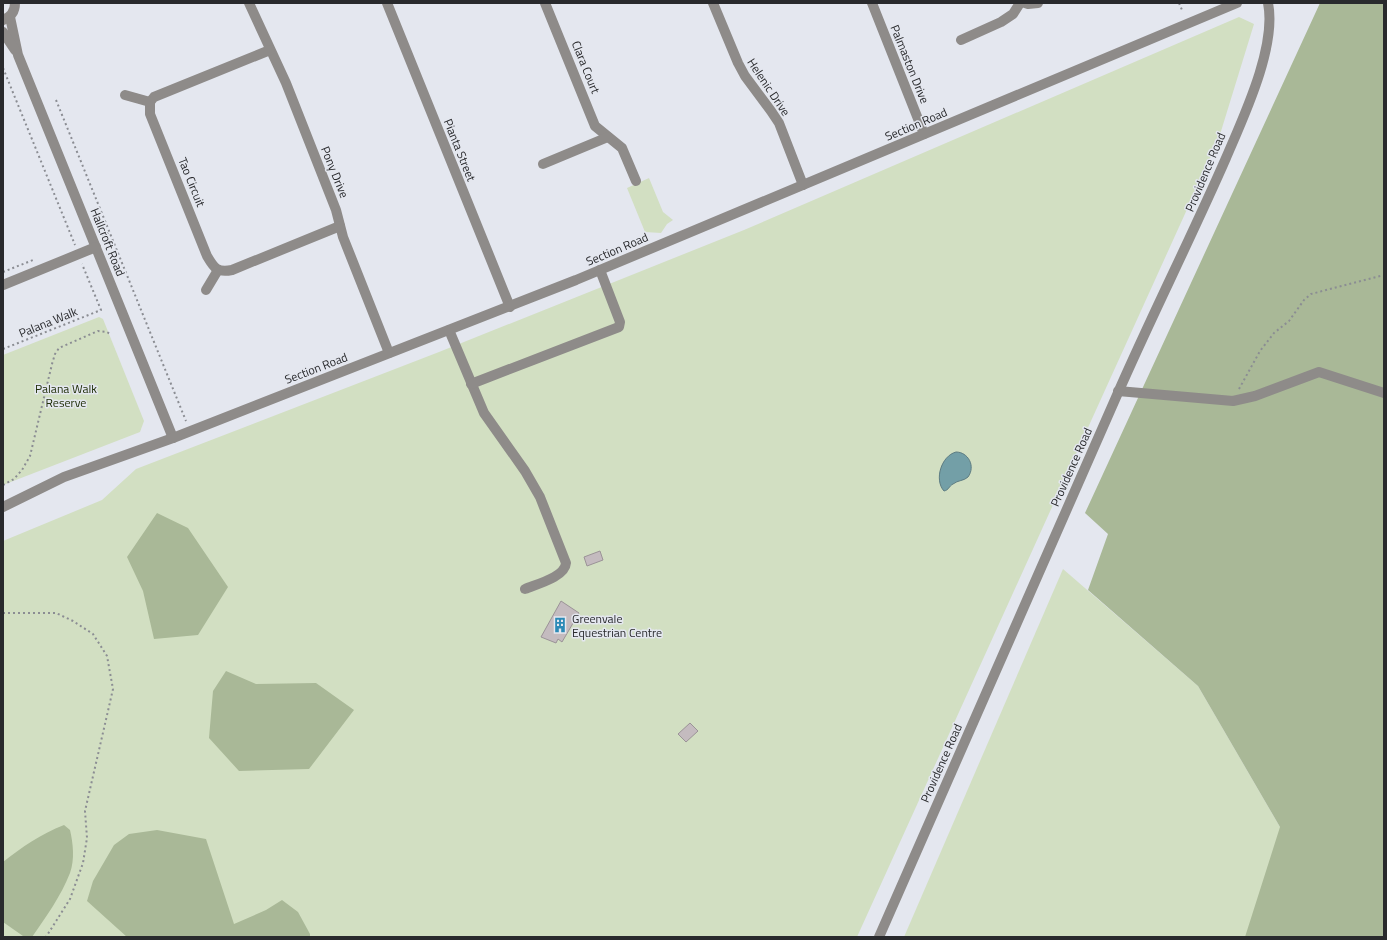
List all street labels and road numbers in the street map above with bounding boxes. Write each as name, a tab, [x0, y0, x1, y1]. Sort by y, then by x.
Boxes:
street label: Palmaston Drive	[886, 22, 934, 106]
street label: Clara Court	[567, 38, 606, 97]
street label: Helenic Drive	[743, 54, 795, 120]
street label: Section Road	[882, 102, 950, 146]
street label: Pianta Street	[439, 116, 481, 185]
street label: Providence Road	[1180, 129, 1230, 215]
street label: Pony Drive	[316, 143, 354, 201]
street label: Tao Circuit	[173, 154, 211, 210]
street label: Hallcroft Road	[86, 205, 130, 279]
street label: Section Road	[583, 227, 651, 271]
street label: Palana Walk	[16, 301, 81, 342]
street label: Section Road	[282, 347, 350, 389]
street label: Providence Road	[1045, 425, 1097, 509]
street label: Providence Road	[915, 721, 967, 805]

